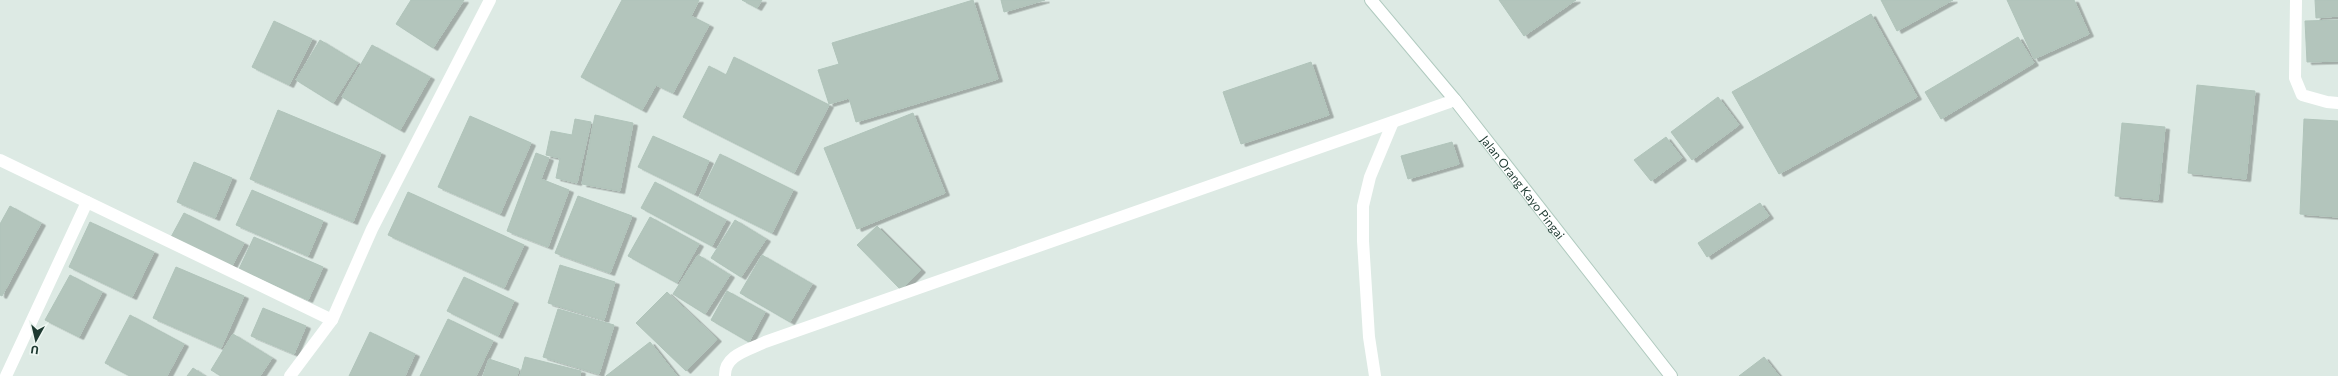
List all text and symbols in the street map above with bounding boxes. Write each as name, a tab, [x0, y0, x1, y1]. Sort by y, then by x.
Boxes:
street label: Jalan Orang Kayo Pingai	[1477, 132, 1568, 242]
north arrow	[16, 320, 56, 360]
text: U	[30, 343, 39, 357]

